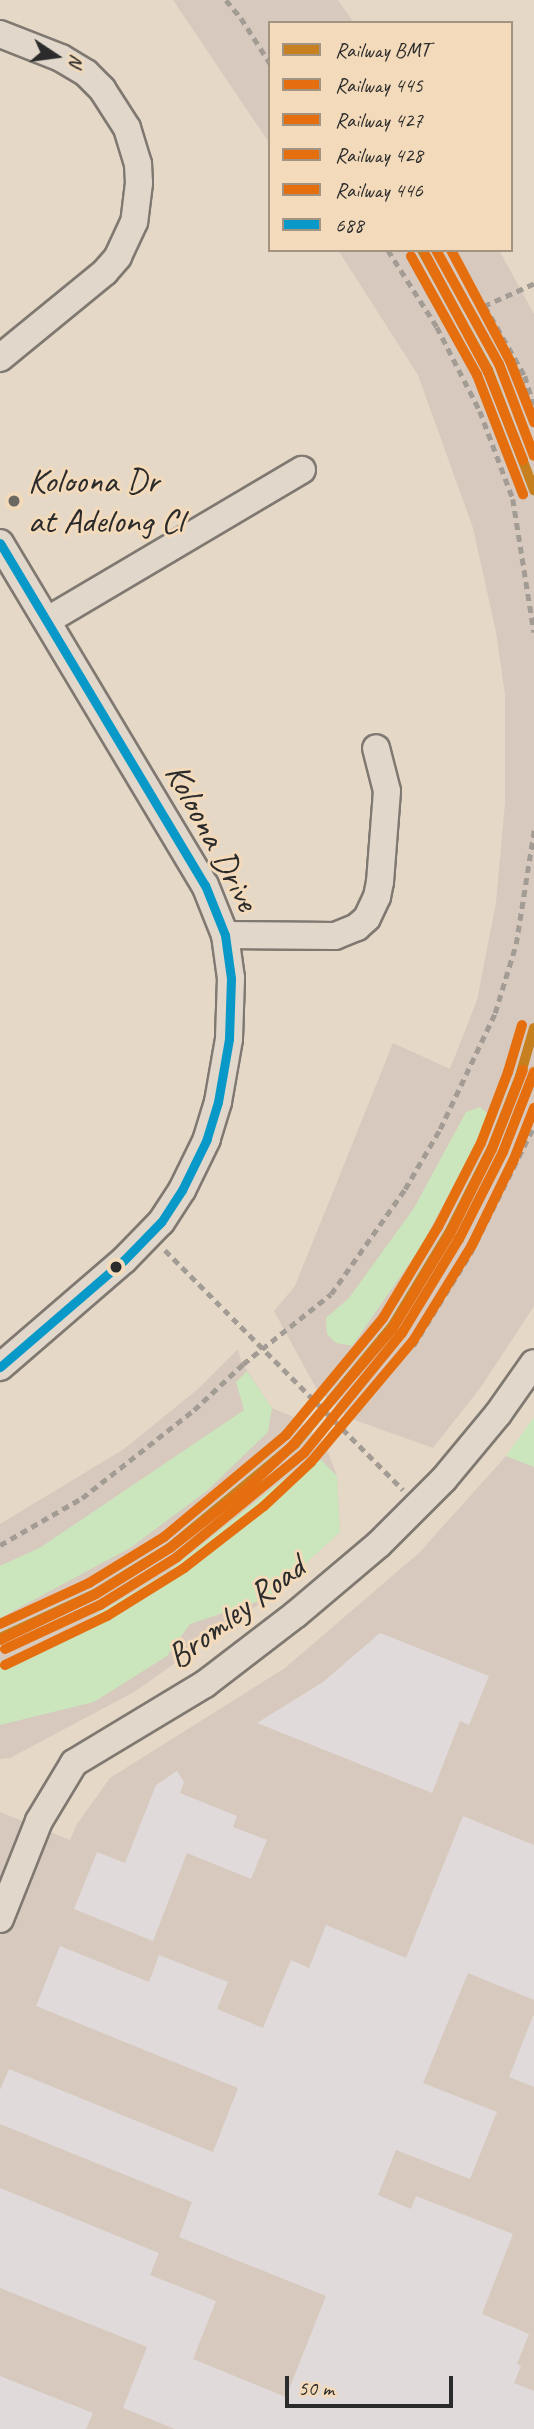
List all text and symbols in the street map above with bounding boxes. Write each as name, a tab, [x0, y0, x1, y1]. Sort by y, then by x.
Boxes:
north arrow	[21, 21, 91, 91]
legend	[268, 21, 513, 252]
text: Railway BMT	[335, 37, 430, 63]
text: N	[63, 52, 89, 69]
text: Railway 445	[335, 72, 423, 98]
text: Railway 427	[335, 107, 423, 133]
text: Railway 428	[335, 142, 423, 168]
text: Railway 446	[335, 177, 423, 203]
text: 688	[335, 212, 363, 238]
place label: Koloona Dr at Adelong Cl	[28, 460, 184, 542]
marker: Koloona Dr at Adelong Cl	[6, 493, 22, 509]
street label: Koloona Drive	[156, 756, 268, 918]
unlabelled marker	[109, 1260, 123, 1274]
street label: Bromley Road	[159, 1547, 313, 1677]
scale bar	[289, 2362, 457, 2406]
text: 50 m	[298, 2375, 334, 2401]

